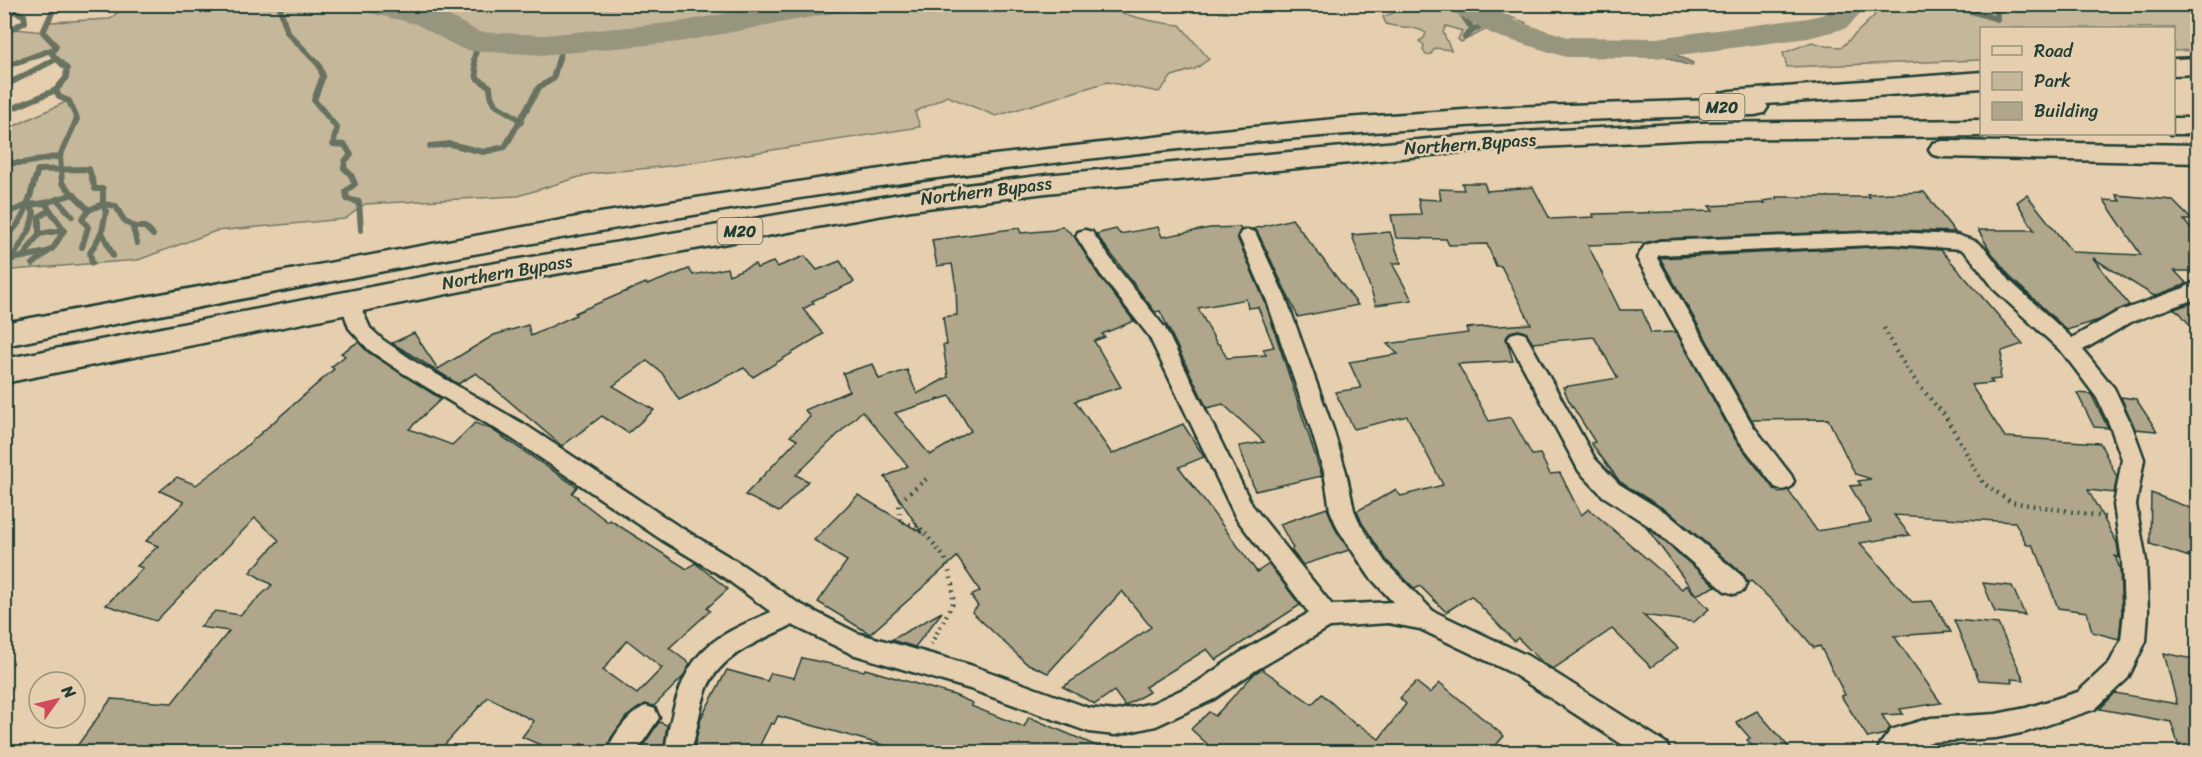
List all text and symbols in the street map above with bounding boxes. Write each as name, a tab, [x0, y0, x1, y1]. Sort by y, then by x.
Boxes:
legend	[1980, 27, 2175, 135]
text: Road	[2034, 35, 2074, 67]
text: Park	[2034, 65, 2071, 97]
road number: M20	[1700, 94, 1744, 120]
text: Building	[2034, 95, 2098, 127]
street label: Northern Bypass	[1403, 123, 1538, 165]
street label: Northern Bypass	[918, 167, 1054, 215]
road number: M20	[718, 218, 762, 244]
street label: Northern Bypass	[439, 245, 575, 299]
north arrow	[27, 670, 87, 730]
text: N	[53, 678, 85, 705]

